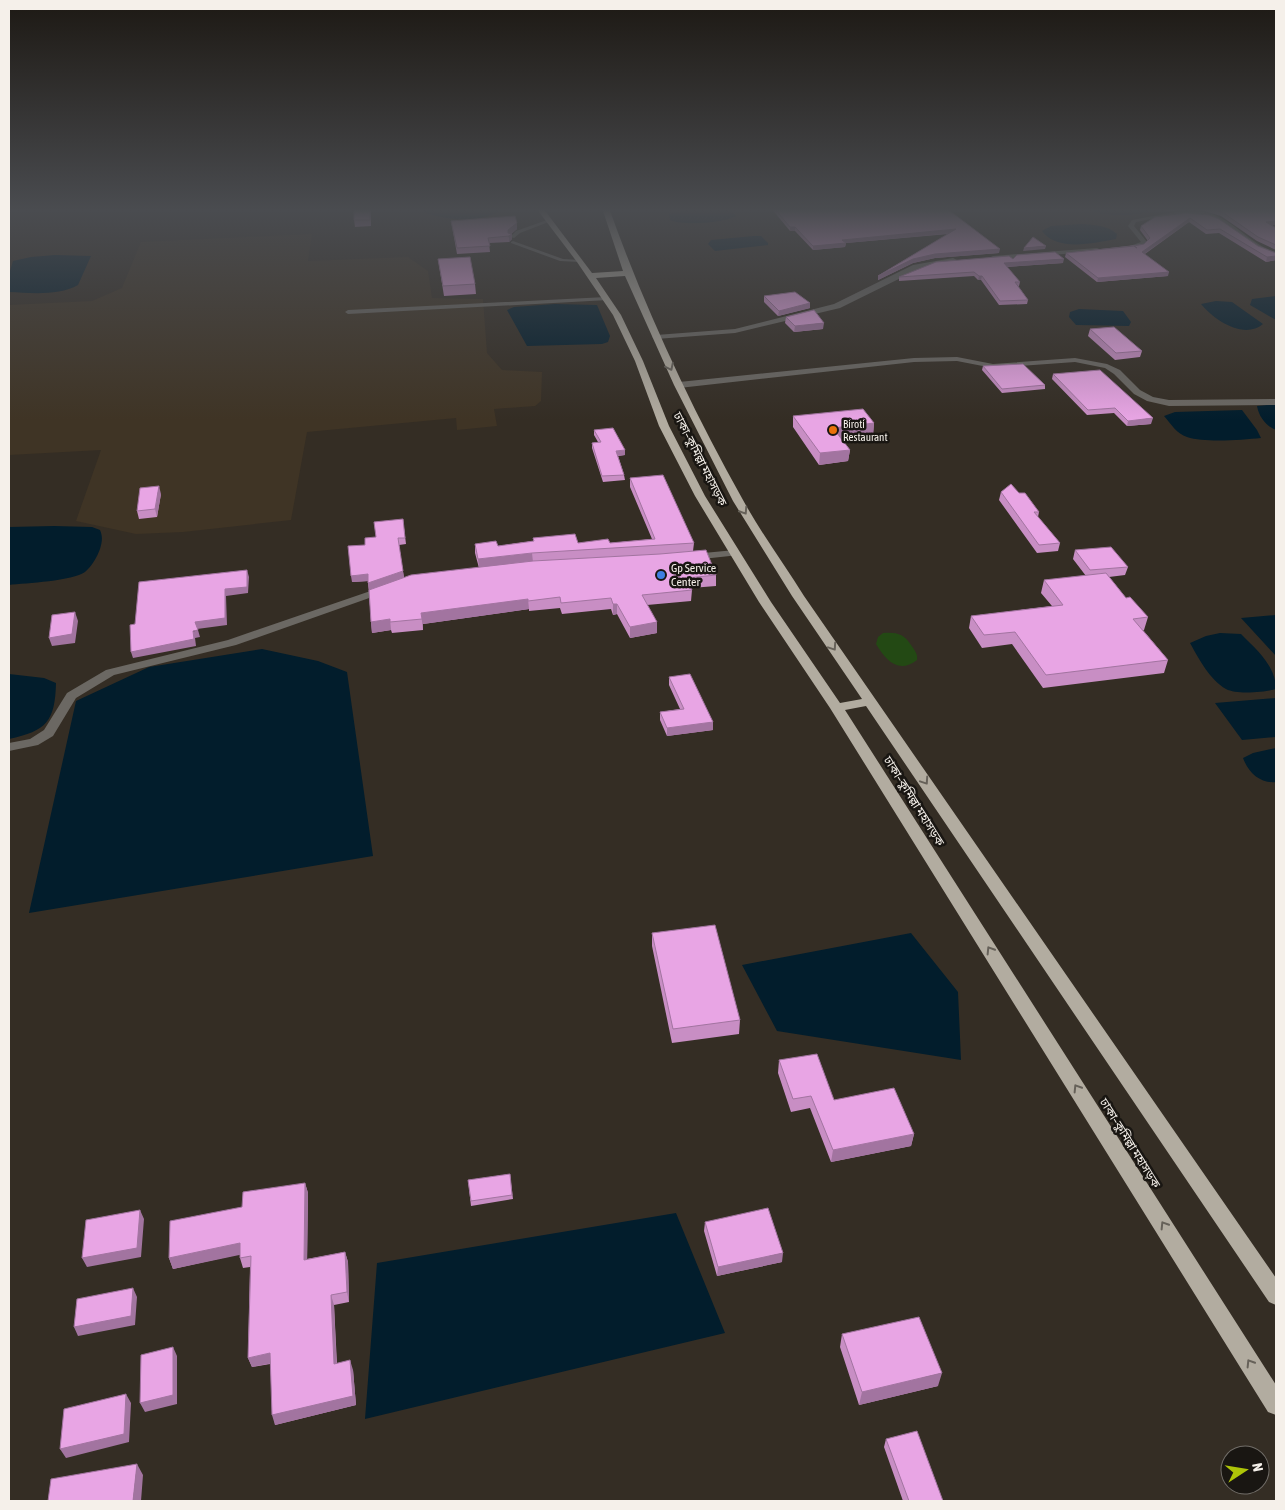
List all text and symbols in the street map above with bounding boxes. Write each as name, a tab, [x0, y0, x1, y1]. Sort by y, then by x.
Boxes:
one-way arrow	[664, 361, 674, 370]
street label: ঢাকা–কুমিল্লা মহাসড়ক	[669, 409, 731, 509]
place label: Biroti Restaurant	[843, 418, 888, 443]
marker: Biroti Restaurant	[827, 424, 839, 436]
one-way arrow	[738, 506, 748, 515]
place label: Gp Service Center	[671, 561, 716, 589]
marker: Gp Service Center	[655, 569, 667, 581]
one-way arrow	[827, 641, 836, 651]
street label: ঢাকা–কুমিল্লা মহাসড়ক	[879, 752, 948, 849]
one-way arrow	[919, 776, 928, 785]
one-way arrow	[987, 947, 996, 956]
one-way arrow	[1074, 1084, 1083, 1093]
street label: ঢাকা–কুমিল্লা মহাসড়ক	[1095, 1094, 1164, 1191]
one-way arrow	[1160, 1221, 1170, 1230]
one-way arrow	[1247, 1359, 1257, 1368]
north arrow	[1220, 1445, 1270, 1495]
text: N	[1249, 1462, 1266, 1473]

